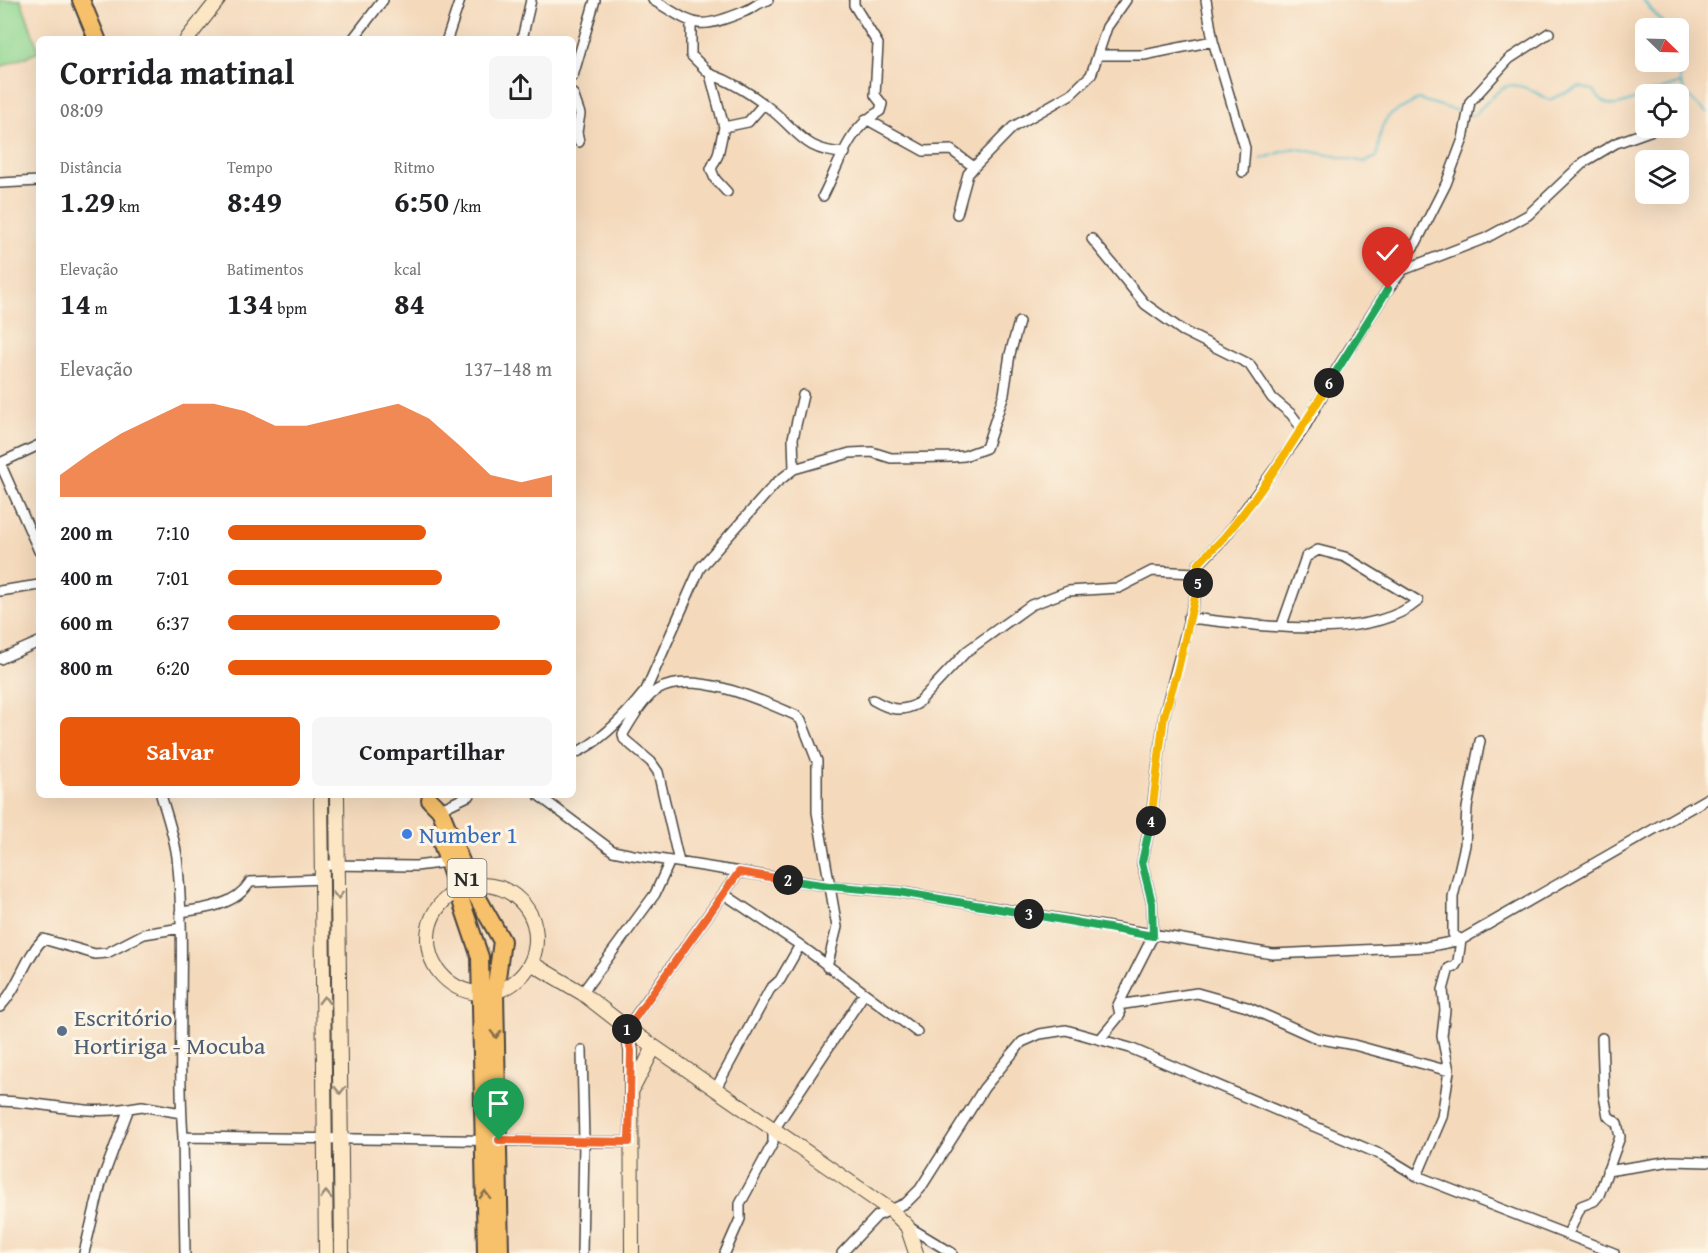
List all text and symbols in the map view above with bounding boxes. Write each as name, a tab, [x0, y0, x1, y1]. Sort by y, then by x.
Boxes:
north arrow	[1635, 18, 1689, 72]
map controls	[1635, 18, 1689, 204]
text: Corrida matinal	[60, 48, 294, 96]
button: share	[489, 56, 552, 119]
button: locate	[1635, 84, 1689, 138]
text: 08:09	[60, 95, 103, 124]
button: layers	[1635, 150, 1689, 204]
text: Distância	[60, 155, 122, 179]
text: Tempo	[227, 155, 273, 179]
text: Ritmo	[394, 155, 435, 179]
text: 1.29	[60, 179, 115, 223]
text: 8:49	[227, 179, 282, 223]
text: 6:50	[394, 179, 449, 223]
text: km	[115, 194, 140, 218]
text: /km	[449, 194, 481, 218]
pin	[1362, 227, 1413, 289]
icon: check	[1371, 236, 1404, 269]
text: Elevação	[60, 257, 118, 281]
text: Batimentos	[227, 257, 304, 281]
text: kcal	[394, 257, 421, 281]
text: 14	[60, 281, 91, 325]
text: 134	[227, 281, 274, 325]
text: 84	[394, 281, 425, 325]
text: m	[91, 296, 108, 320]
text: bpm	[274, 296, 307, 320]
text: Elevação	[60, 354, 133, 383]
text: 137–148 m	[464, 354, 552, 383]
pin: 6	[1314, 368, 1344, 398]
text: 6	[1325, 371, 1333, 395]
text: 200 m	[60, 518, 113, 547]
text: 7:10	[156, 518, 190, 547]
text: 400 m	[60, 563, 113, 592]
text: 7:01	[156, 563, 190, 592]
pin: 5	[1183, 568, 1213, 598]
text: 5	[1194, 571, 1202, 595]
text: 600 m	[60, 608, 113, 637]
text: 6:37	[156, 608, 190, 637]
text: 800 m	[60, 653, 113, 682]
text: 6:20	[156, 653, 190, 682]
button: Salvar	[60, 717, 300, 786]
button: Compartilhar	[312, 717, 552, 786]
pin: 4	[1136, 806, 1166, 836]
text: 4	[1147, 809, 1155, 833]
place label: Number 1	[419, 817, 518, 852]
marker: Number 1	[400, 827, 414, 841]
road number: N1	[448, 859, 486, 897]
pin: 2	[773, 865, 803, 895]
text: 2	[784, 868, 792, 892]
one-way arrow	[332, 891, 345, 900]
pin: 3	[1014, 899, 1044, 929]
text: 3	[1025, 902, 1033, 926]
one-way arrow	[318, 995, 330, 1004]
place label: Escritório Hortiriga - Mocuba	[74, 1000, 266, 1063]
pin: 1	[612, 1014, 642, 1044]
text: 1	[623, 1017, 631, 1041]
marker: Escritório Hortiriga - Mocuba	[55, 1024, 69, 1038]
one-way arrow	[490, 1029, 502, 1038]
pin	[473, 1078, 524, 1140]
one-way arrow	[334, 1086, 346, 1095]
icon: arrive	[482, 1087, 515, 1120]
one-way arrow	[319, 1190, 332, 1199]
one-way arrow	[479, 1190, 491, 1199]

